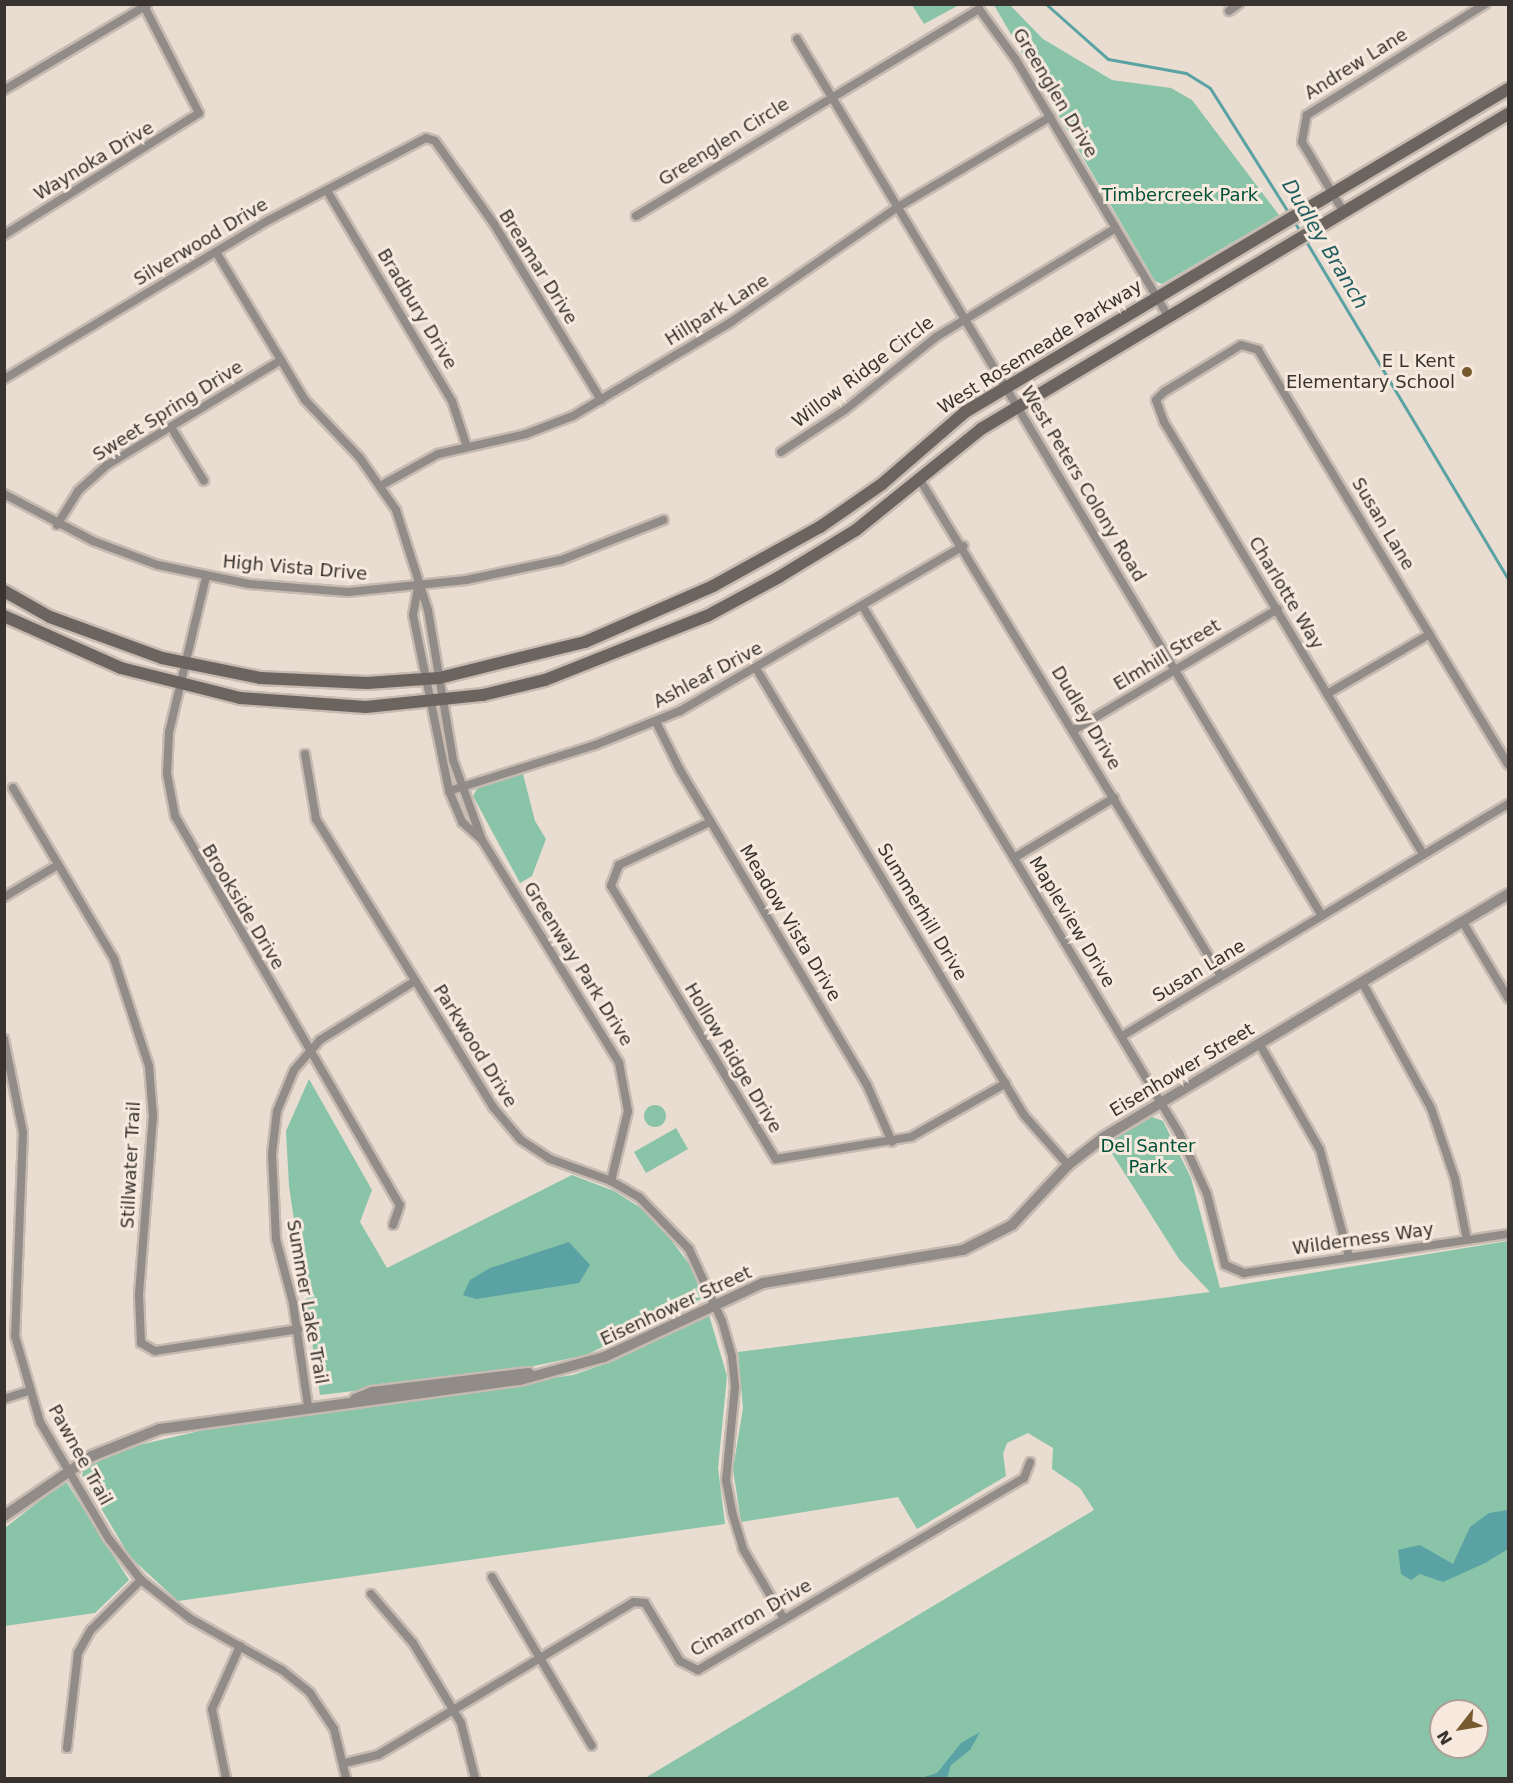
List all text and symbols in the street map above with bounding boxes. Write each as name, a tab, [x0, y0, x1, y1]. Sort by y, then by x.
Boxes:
street label: Greenglen Drive	[1008, 24, 1102, 162]
street label: Andrew Lane	[1301, 24, 1411, 104]
street label: Greenglen Circle	[655, 93, 793, 191]
street label: Waynoka Drive	[30, 117, 158, 205]
water label: Dudley Branch	[1277, 175, 1373, 313]
park label: Timbercreek Park	[1102, 184, 1258, 206]
street label: Silverwood Drive	[130, 193, 272, 291]
street label: Breamar Drive	[494, 206, 582, 328]
street label: Bradbury Drive	[373, 245, 461, 373]
street label: Hillpark Lane	[661, 270, 773, 350]
street label: West Rosemeade Parkway	[934, 275, 1146, 419]
street label: Willow Ridge Circle	[788, 312, 938, 432]
place label: E L Kent Elementary School	[1286, 351, 1455, 394]
street label: Sweet Spring Drive	[89, 356, 247, 466]
marker: E L Kent Elementary School	[1460, 365, 1474, 379]
street label: West Peters Colony Road	[1016, 382, 1150, 586]
street label: Susan Lane	[1347, 474, 1419, 574]
street label: Charlotte Way	[1244, 533, 1328, 653]
street label: High Vista Drive	[222, 551, 368, 585]
street label: Elmhill Street	[1110, 615, 1224, 695]
street label: Ashleaf Drive	[650, 637, 766, 713]
street label: Dudley Drive	[1047, 662, 1125, 774]
street label: Brookside Drive	[197, 840, 289, 974]
street label: Summerhill Drive	[873, 840, 971, 984]
street label: Meadow Vista Drive	[735, 841, 845, 1005]
street label: Mapleview Drive	[1024, 852, 1120, 992]
street label: Greenway Park Drive	[519, 878, 637, 1050]
street label: Susan Lane	[1149, 935, 1249, 1007]
street label: Hollow Ridge Drive	[680, 979, 786, 1137]
street label: Parkwood Drive	[429, 981, 521, 1111]
street label: Eisenhower Street	[1106, 1018, 1258, 1122]
street label: Stillwater Trail	[117, 1101, 145, 1229]
park label: Del Santer Park	[1100, 1136, 1196, 1178]
street label: Summer Lake Trail	[282, 1218, 332, 1386]
street label: Wilderness Way	[1291, 1218, 1435, 1260]
street label: Eisenhower Street	[597, 1262, 755, 1350]
street label: Pawnee Trail	[43, 1401, 117, 1509]
street label: Cimarron Drive	[687, 1575, 815, 1661]
north arrow	[1429, 1699, 1489, 1759]
text: N	[1433, 1727, 1456, 1748]

